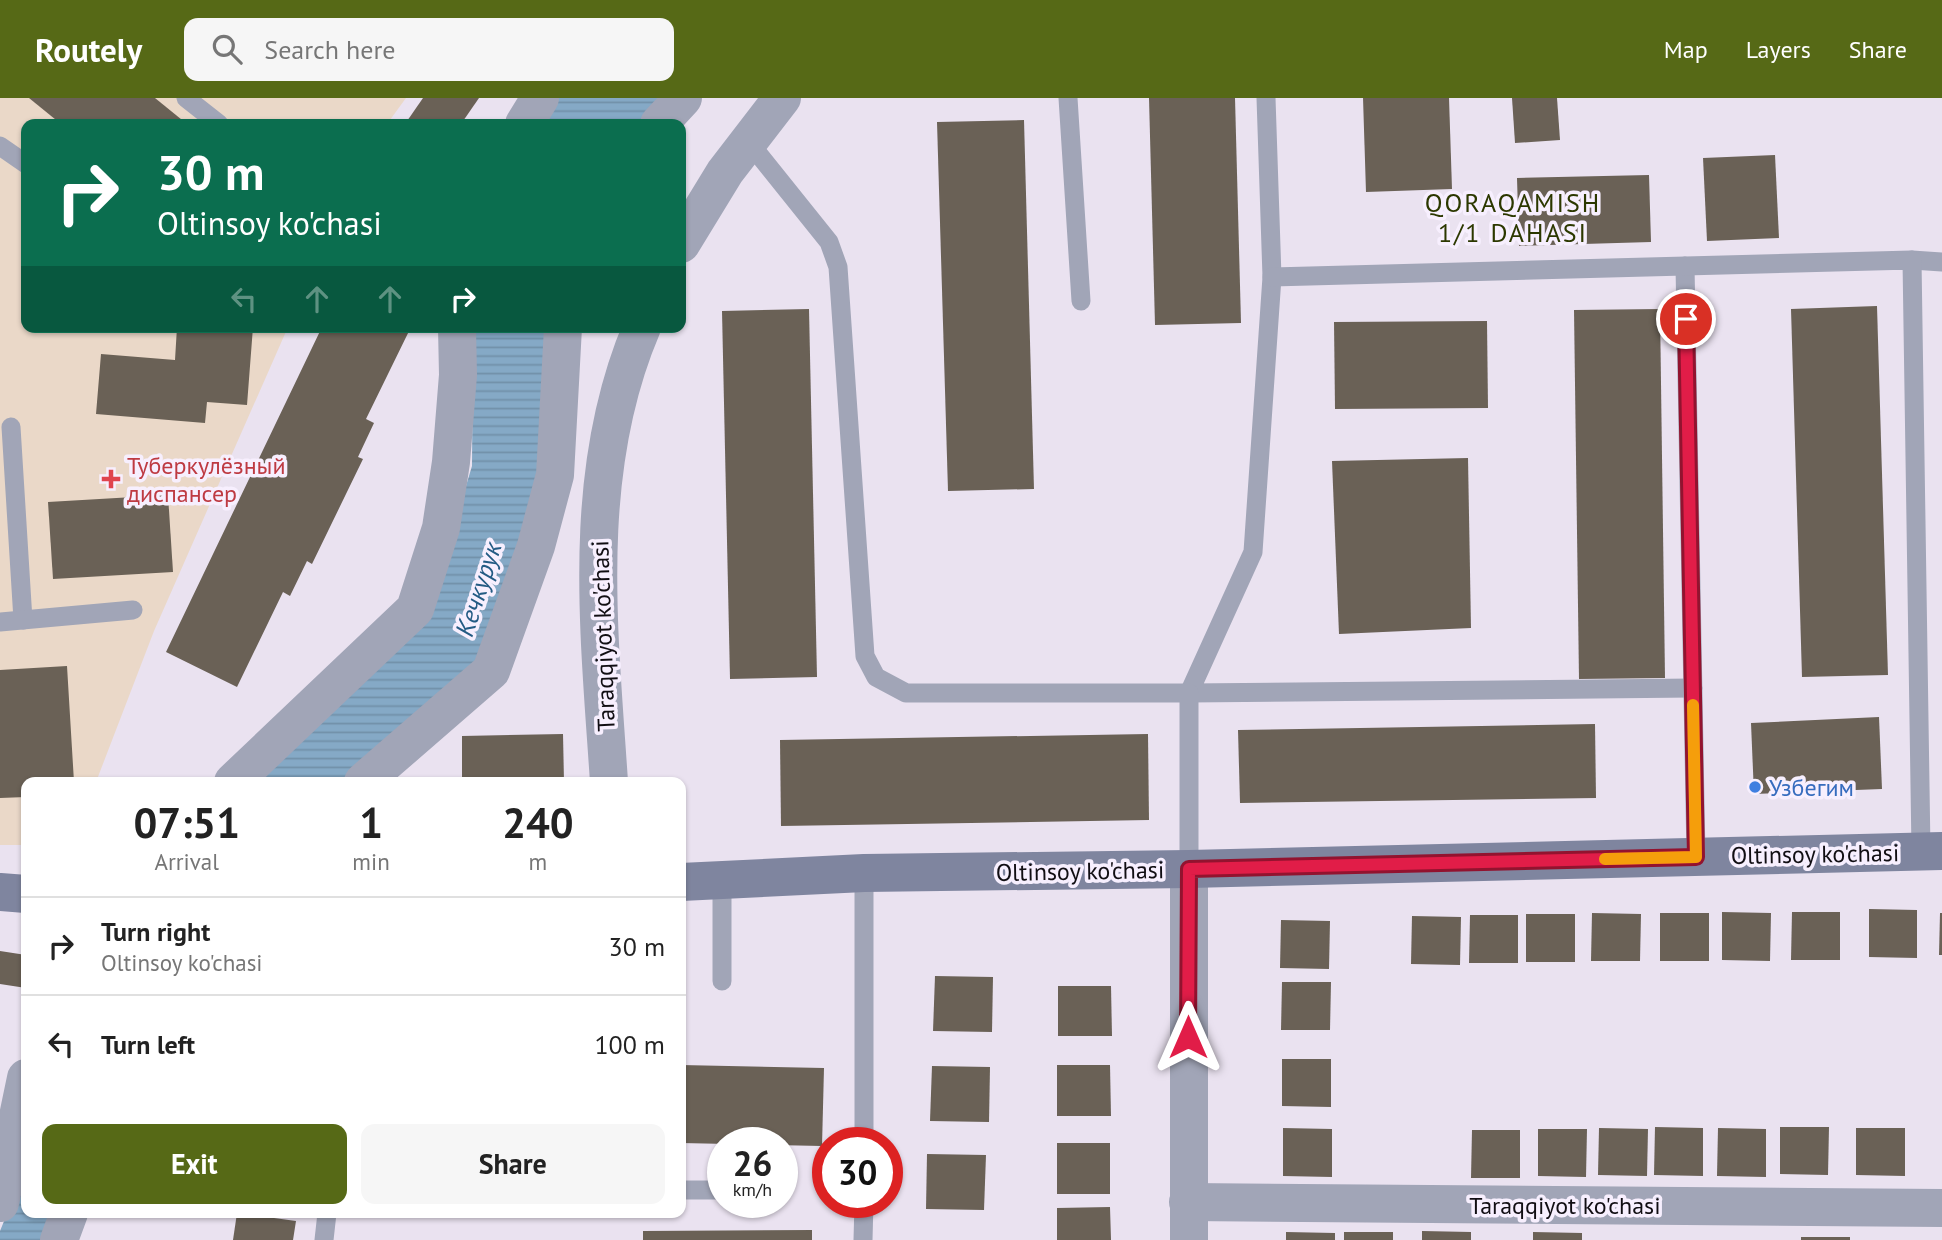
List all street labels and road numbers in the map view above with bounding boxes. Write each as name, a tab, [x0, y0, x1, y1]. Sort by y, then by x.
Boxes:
street label: Taraqqiyot ko'chasi	[584, 540, 622, 732]
street label: Oltinsoy ko'chasi	[1730, 837, 1900, 871]
street label: Oltinsoy ko'chasi	[995, 854, 1165, 888]
street label: Taraqqiyot ko'chasi	[1469, 1190, 1661, 1221]

